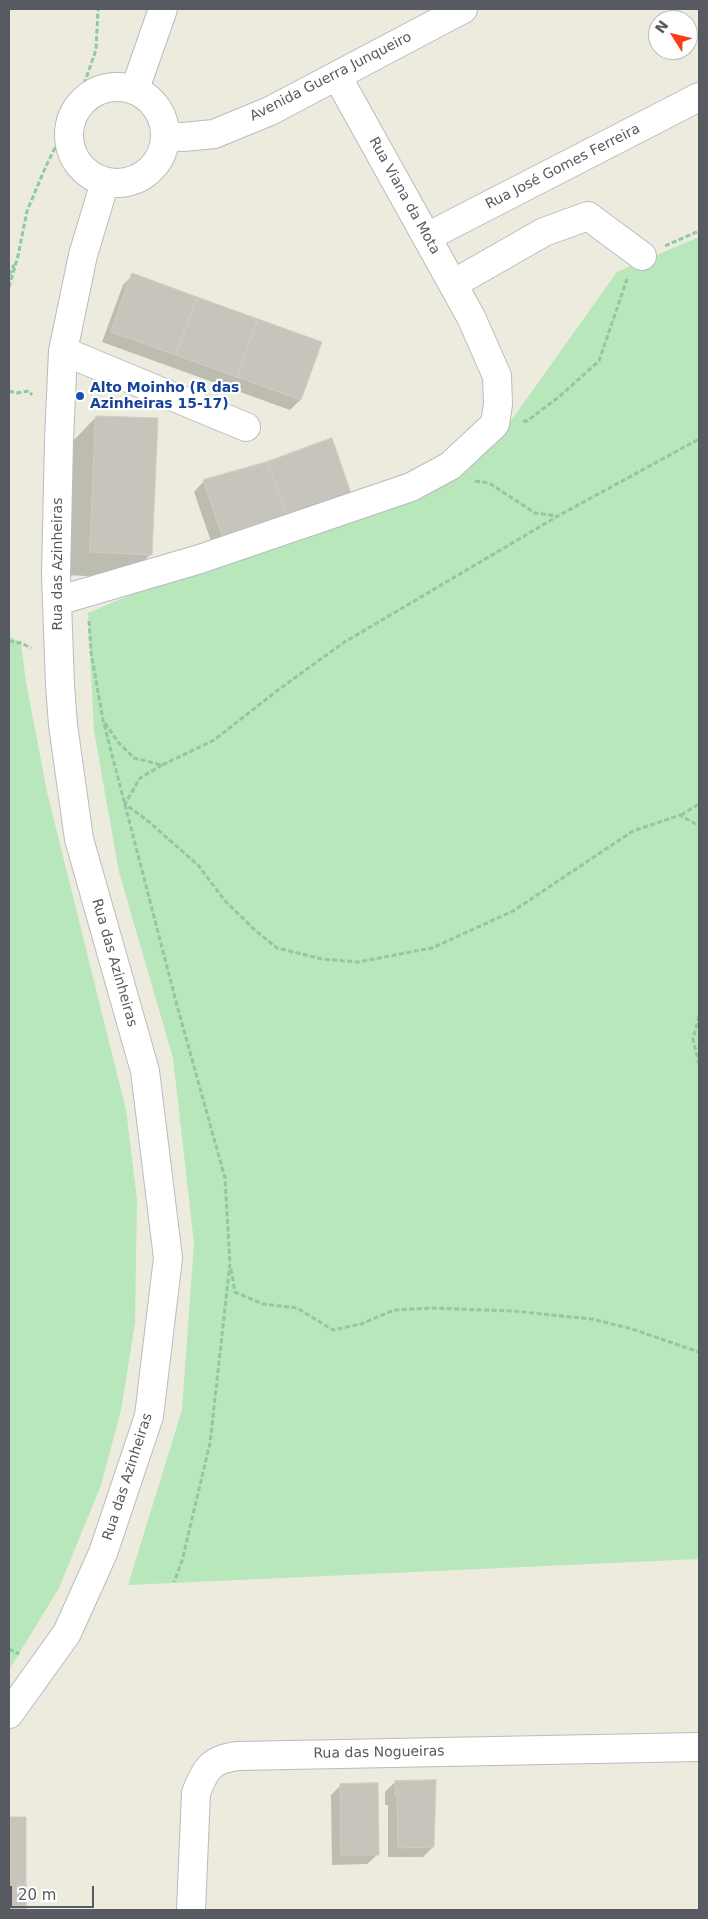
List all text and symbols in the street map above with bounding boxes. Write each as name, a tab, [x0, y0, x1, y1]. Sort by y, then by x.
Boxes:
north arrow	[648, 10, 698, 60]
text: N	[652, 17, 672, 36]
street label: Avenida Guerra Junqueiro	[247, 29, 415, 125]
street label: Rua José Gomes Ferreira	[483, 121, 643, 213]
street label: Rua Viana da Mota	[365, 135, 443, 257]
place label: Alto Moinho (R das Azinheiras 15-17)	[90, 380, 239, 412]
marker: Alto Moinho (R das Azinheiras 15-17)	[74, 390, 86, 402]
street label: Rua das Azinheiras	[50, 498, 66, 630]
street label: Rua das Azinheiras	[88, 897, 140, 1029]
street label: Rua das Azinheiras	[99, 1411, 157, 1543]
street label: Rua das Nogueiras	[313, 1743, 445, 1763]
scale bar	[12, 1876, 96, 1908]
text: 20 m	[18, 1886, 56, 1904]

